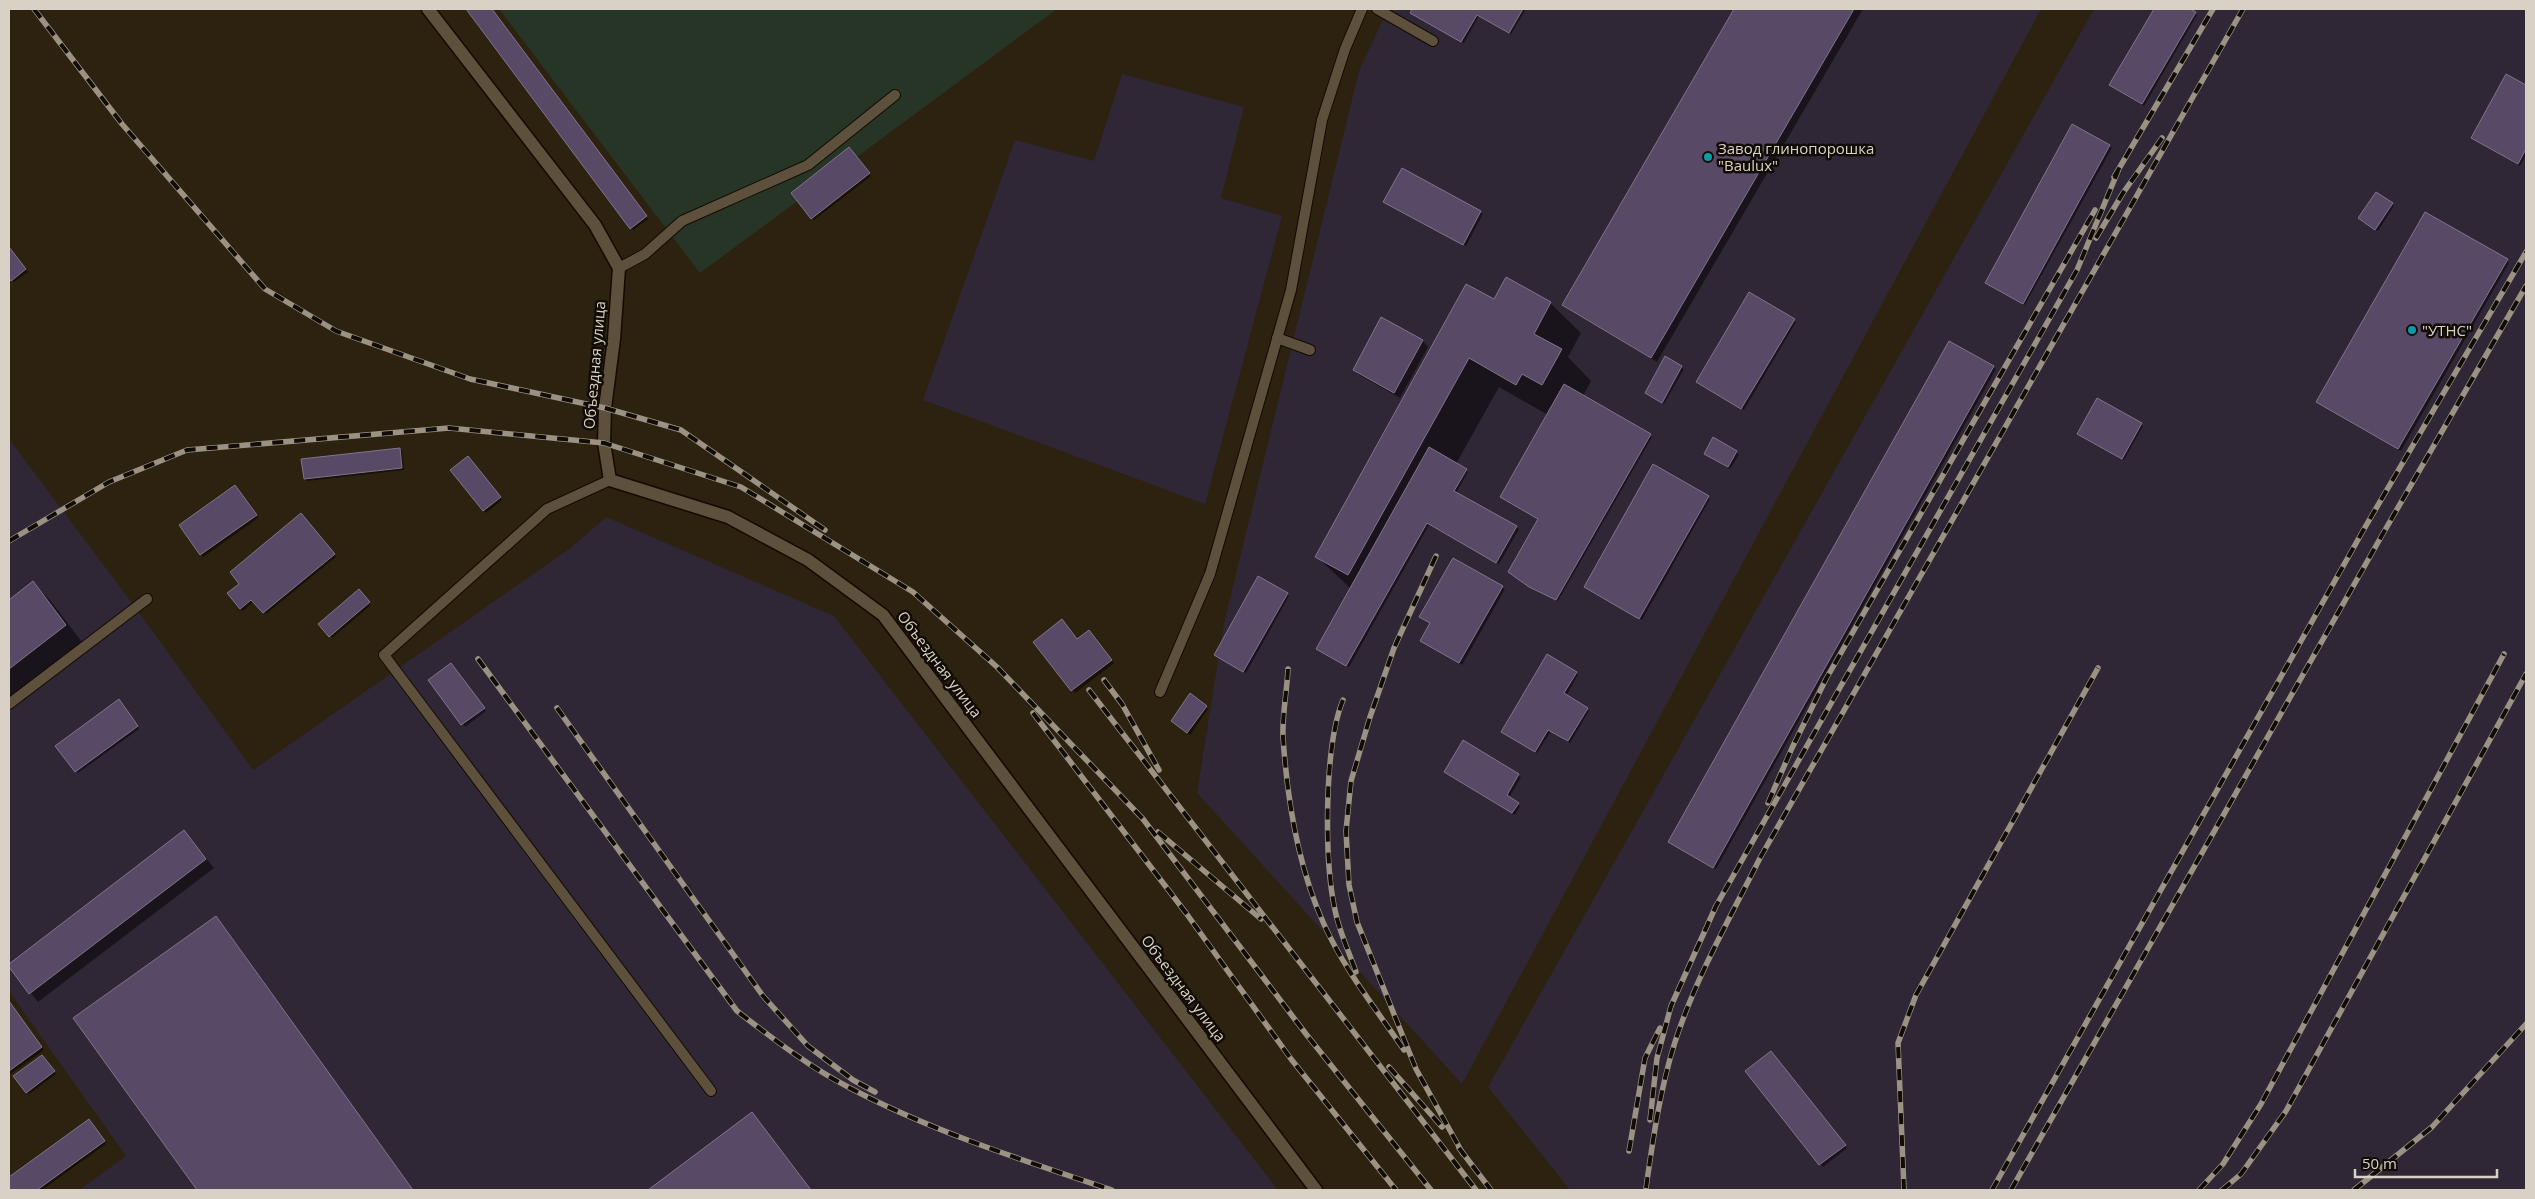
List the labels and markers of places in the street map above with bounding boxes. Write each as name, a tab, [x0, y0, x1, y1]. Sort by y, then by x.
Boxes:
place label: Завод глинопорошка "Baulux"	[1718, 138, 1874, 175]
marker: Завод глинопорошка "Baulux"	[1702, 151, 1714, 163]
place label: "УТНС"	[2422, 320, 2472, 340]
marker: "УТНС"	[2406, 324, 2418, 336]

